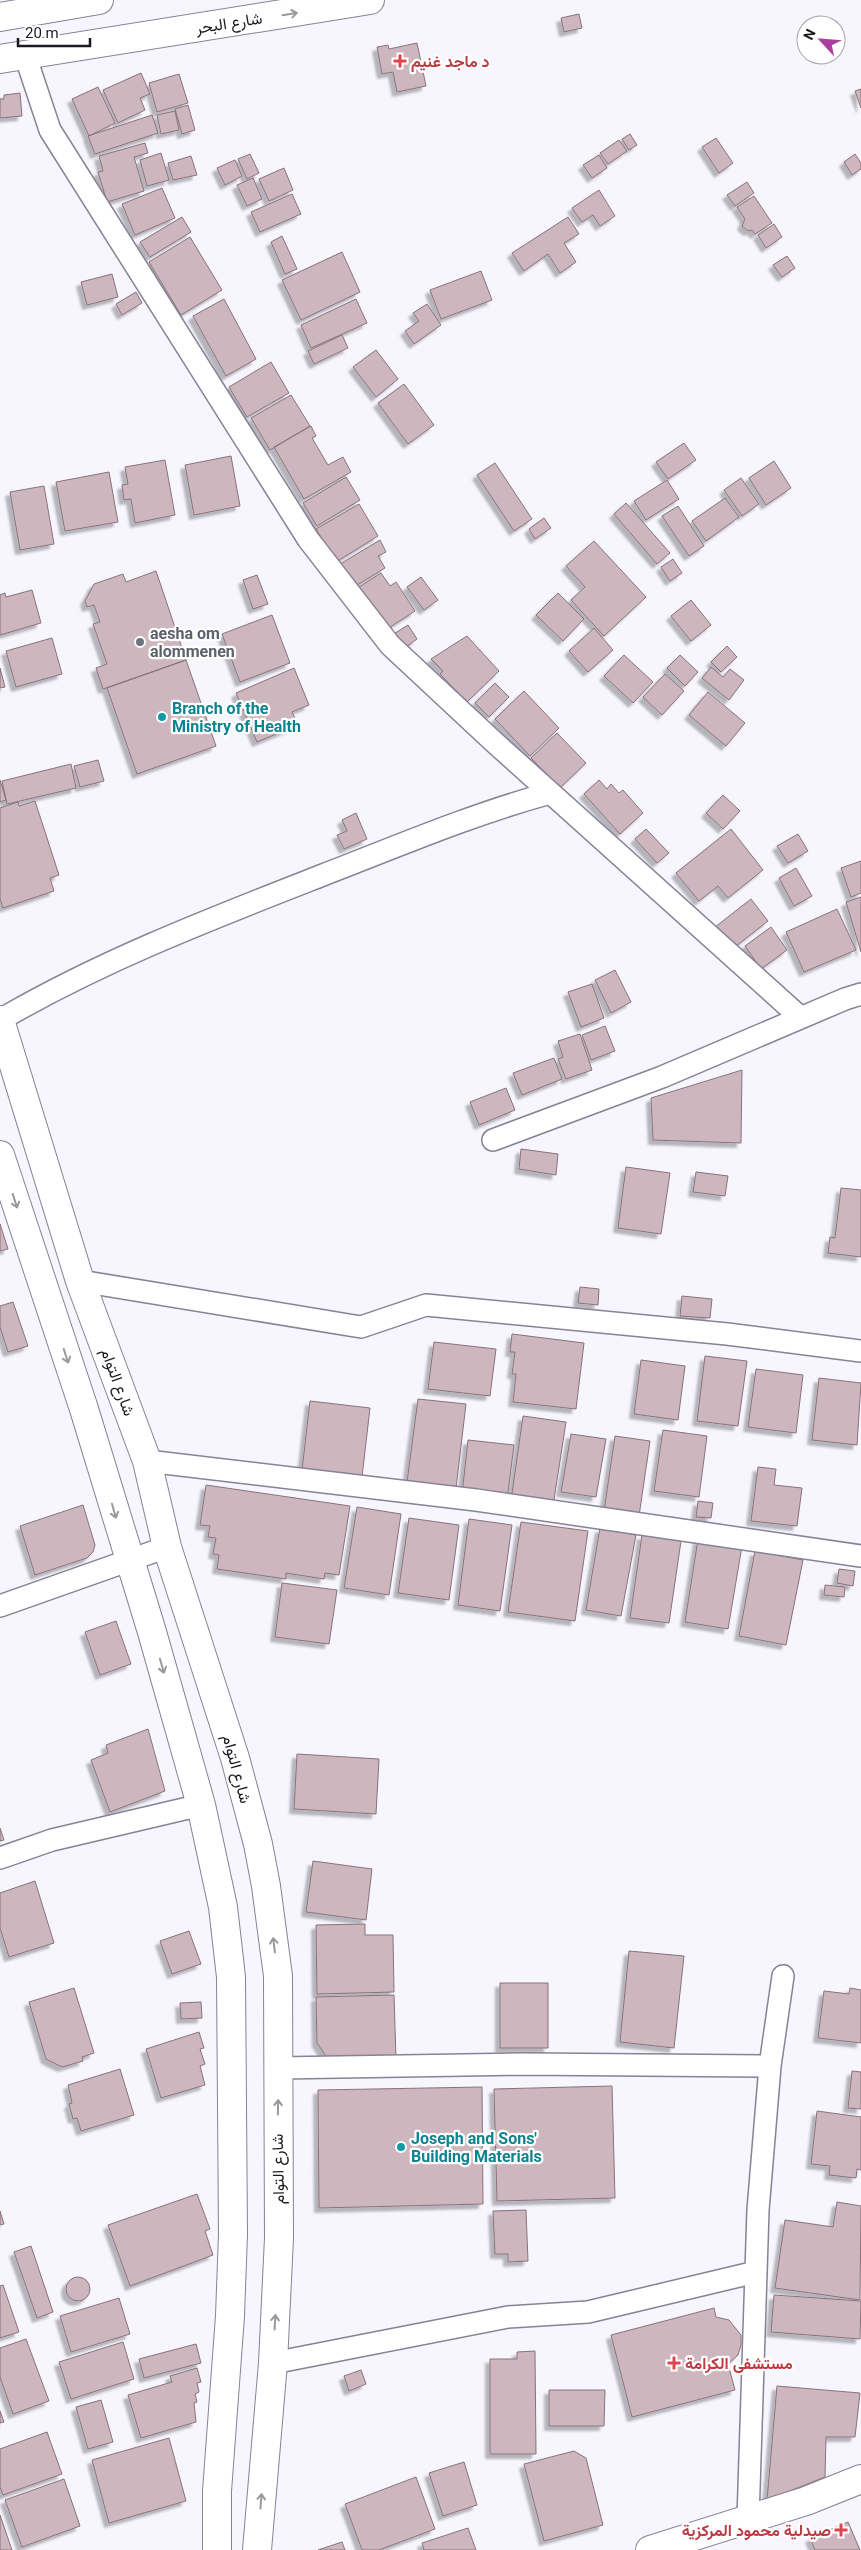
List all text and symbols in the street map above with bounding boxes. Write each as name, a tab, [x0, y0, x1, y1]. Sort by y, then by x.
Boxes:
street label: شارع البحر	[193, 8, 264, 40]
one-way arrow	[282, 8, 298, 18]
scale bar	[18, 15, 90, 47]
north arrow	[796, 15, 846, 65]
text: 20 m	[25, 24, 59, 42]
text: N	[800, 26, 819, 42]
place label: د ماجد غنيم	[411, 52, 490, 72]
marker: د ماجد غنيم	[393, 54, 407, 68]
place label: aesha om alommenen	[150, 624, 235, 661]
marker: aesha om alommenen	[134, 636, 146, 648]
place label: Branch of the Ministry of Health	[172, 699, 301, 736]
marker: Branch of the Ministry of Health	[156, 711, 168, 723]
one-way arrow	[11, 1193, 21, 1209]
street label: شارع التوام	[95, 1346, 139, 1419]
one-way arrow	[62, 1347, 72, 1363]
one-way arrow	[109, 1503, 119, 1519]
one-way arrow	[157, 1658, 167, 1674]
street label: شارع التوام	[217, 1732, 255, 1806]
one-way arrow	[269, 1937, 279, 1953]
one-way arrow	[273, 2099, 283, 2116]
place label: Joseph and Sons' Building Materials	[411, 2129, 542, 2166]
street label: شارع التوام	[268, 2134, 290, 2204]
marker: Joseph and Sons' Building Materials	[395, 2141, 407, 2153]
one-way arrow	[270, 2314, 280, 2330]
place label: مستشفى الكرامة	[685, 2354, 793, 2374]
marker: مستشفى الكرامة	[667, 2356, 681, 2370]
one-way arrow	[256, 2494, 265, 2510]
place label: صيدلية محمود المركزية	[682, 2521, 831, 2541]
marker: صيدلية محمود المركزية	[835, 2524, 847, 2536]

